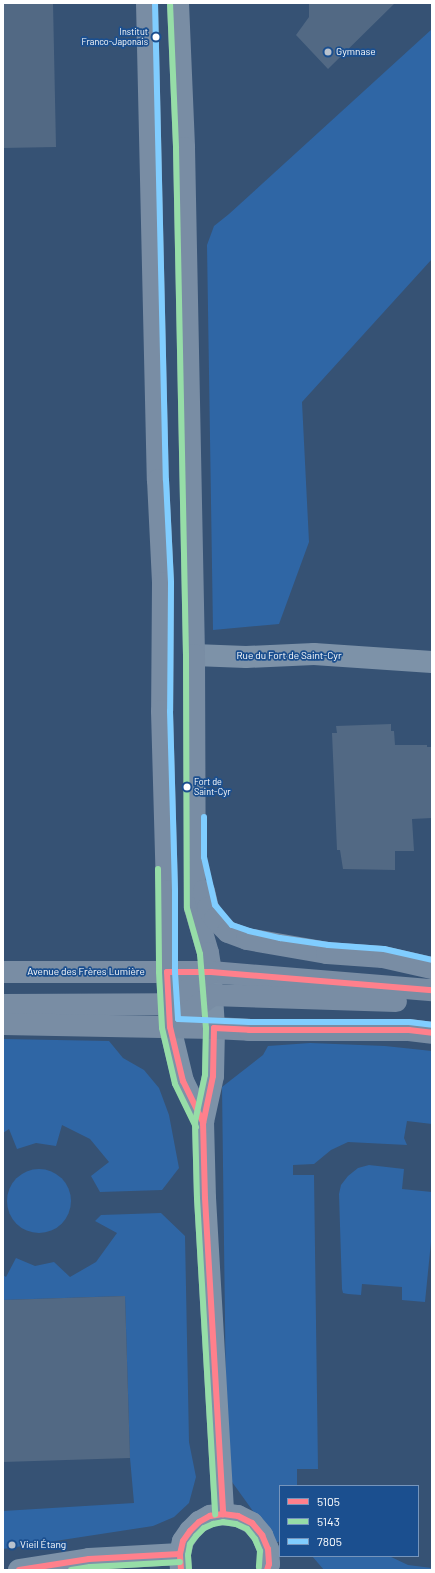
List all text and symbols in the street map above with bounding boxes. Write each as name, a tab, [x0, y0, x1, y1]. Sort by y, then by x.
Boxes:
place label: Institut Franco-Japonais	[82, 27, 148, 48]
marker: Institut Franco-Japonais	[151, 32, 161, 42]
place label: Gymnase	[336, 46, 376, 58]
marker: Gymnase	[323, 47, 333, 57]
street label: Rue du Fort de Saint-Cyr	[236, 650, 342, 662]
place label: Fort de Saint-Cyr	[194, 777, 231, 798]
marker: Fort de Saint-Cyr	[182, 782, 192, 792]
street label: Avenue des Frères Lumière	[27, 966, 145, 978]
legend	[279, 1485, 419, 1557]
text: 5105	[317, 1494, 340, 1508]
text: 5143	[317, 1514, 340, 1528]
text: 7805	[317, 1534, 342, 1548]
place label: Vieil Étang	[20, 1539, 66, 1551]
marker: Vieil Étang	[7, 1540, 17, 1550]

